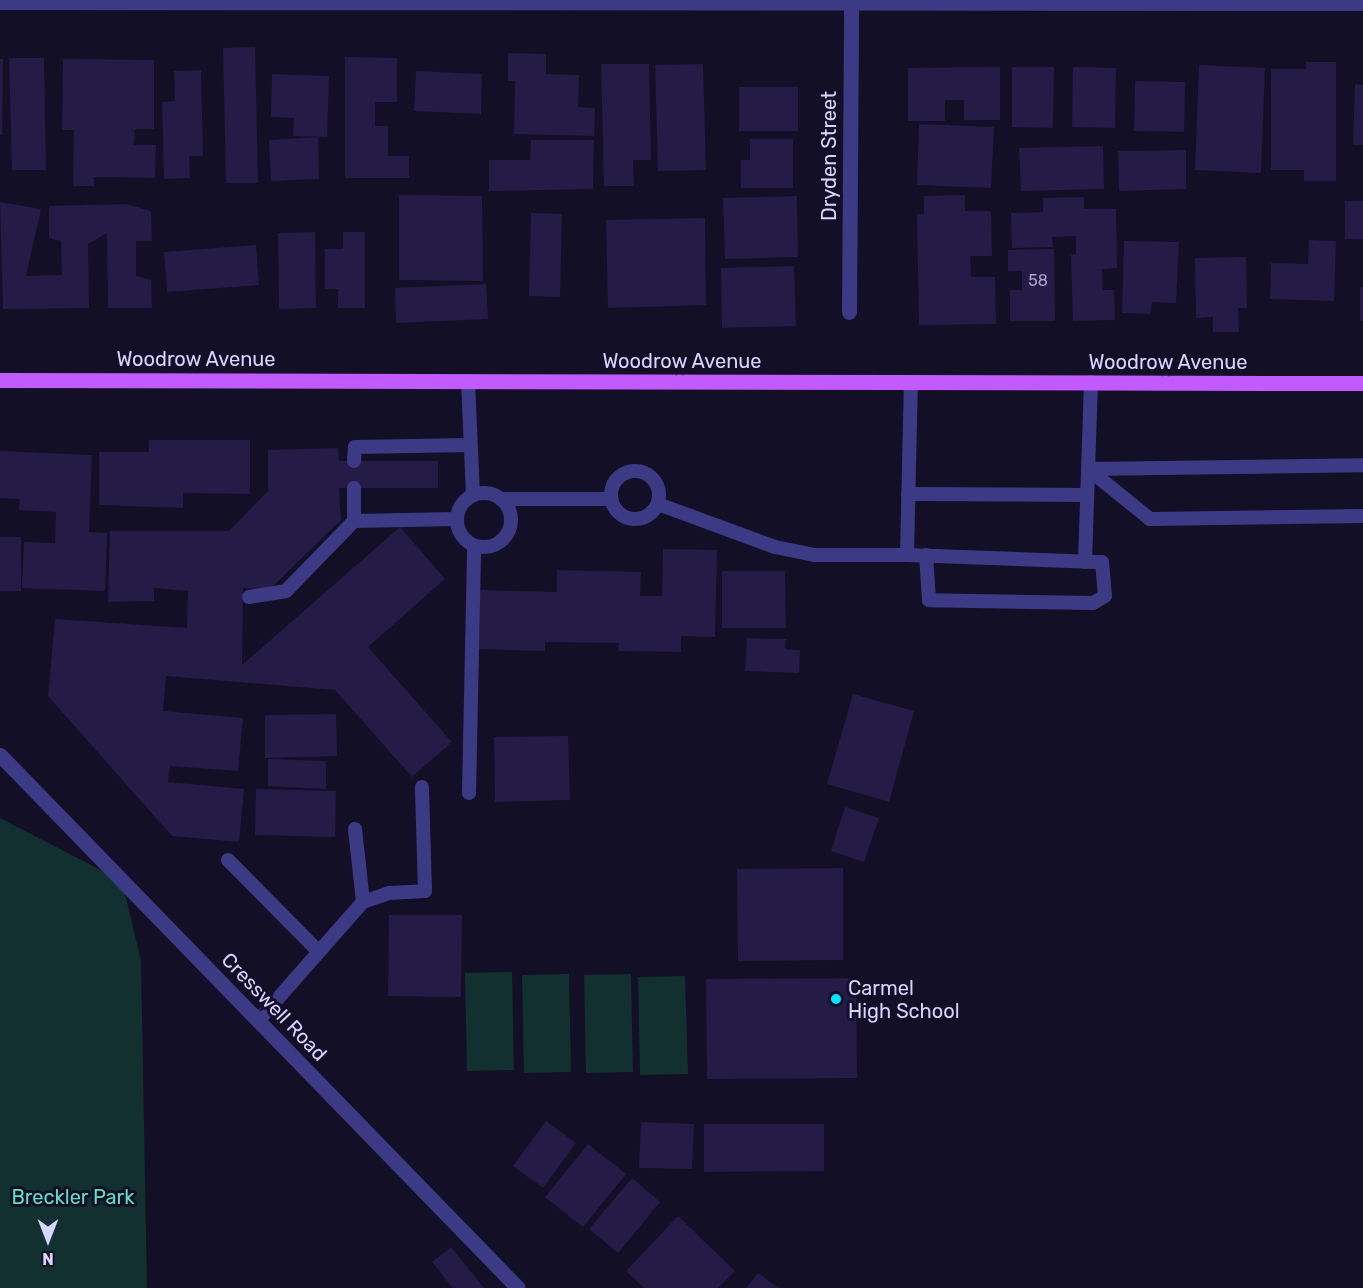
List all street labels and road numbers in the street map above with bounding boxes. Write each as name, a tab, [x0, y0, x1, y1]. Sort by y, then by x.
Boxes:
street label: Dryden Street	[817, 91, 841, 221]
street label: Woodrow Avenue	[116, 347, 276, 371]
street label: Woodrow Avenue	[602, 349, 762, 373]
street label: Woodrow Avenue	[1088, 350, 1248, 374]
street label: Cresswell Road	[216, 948, 332, 1066]

